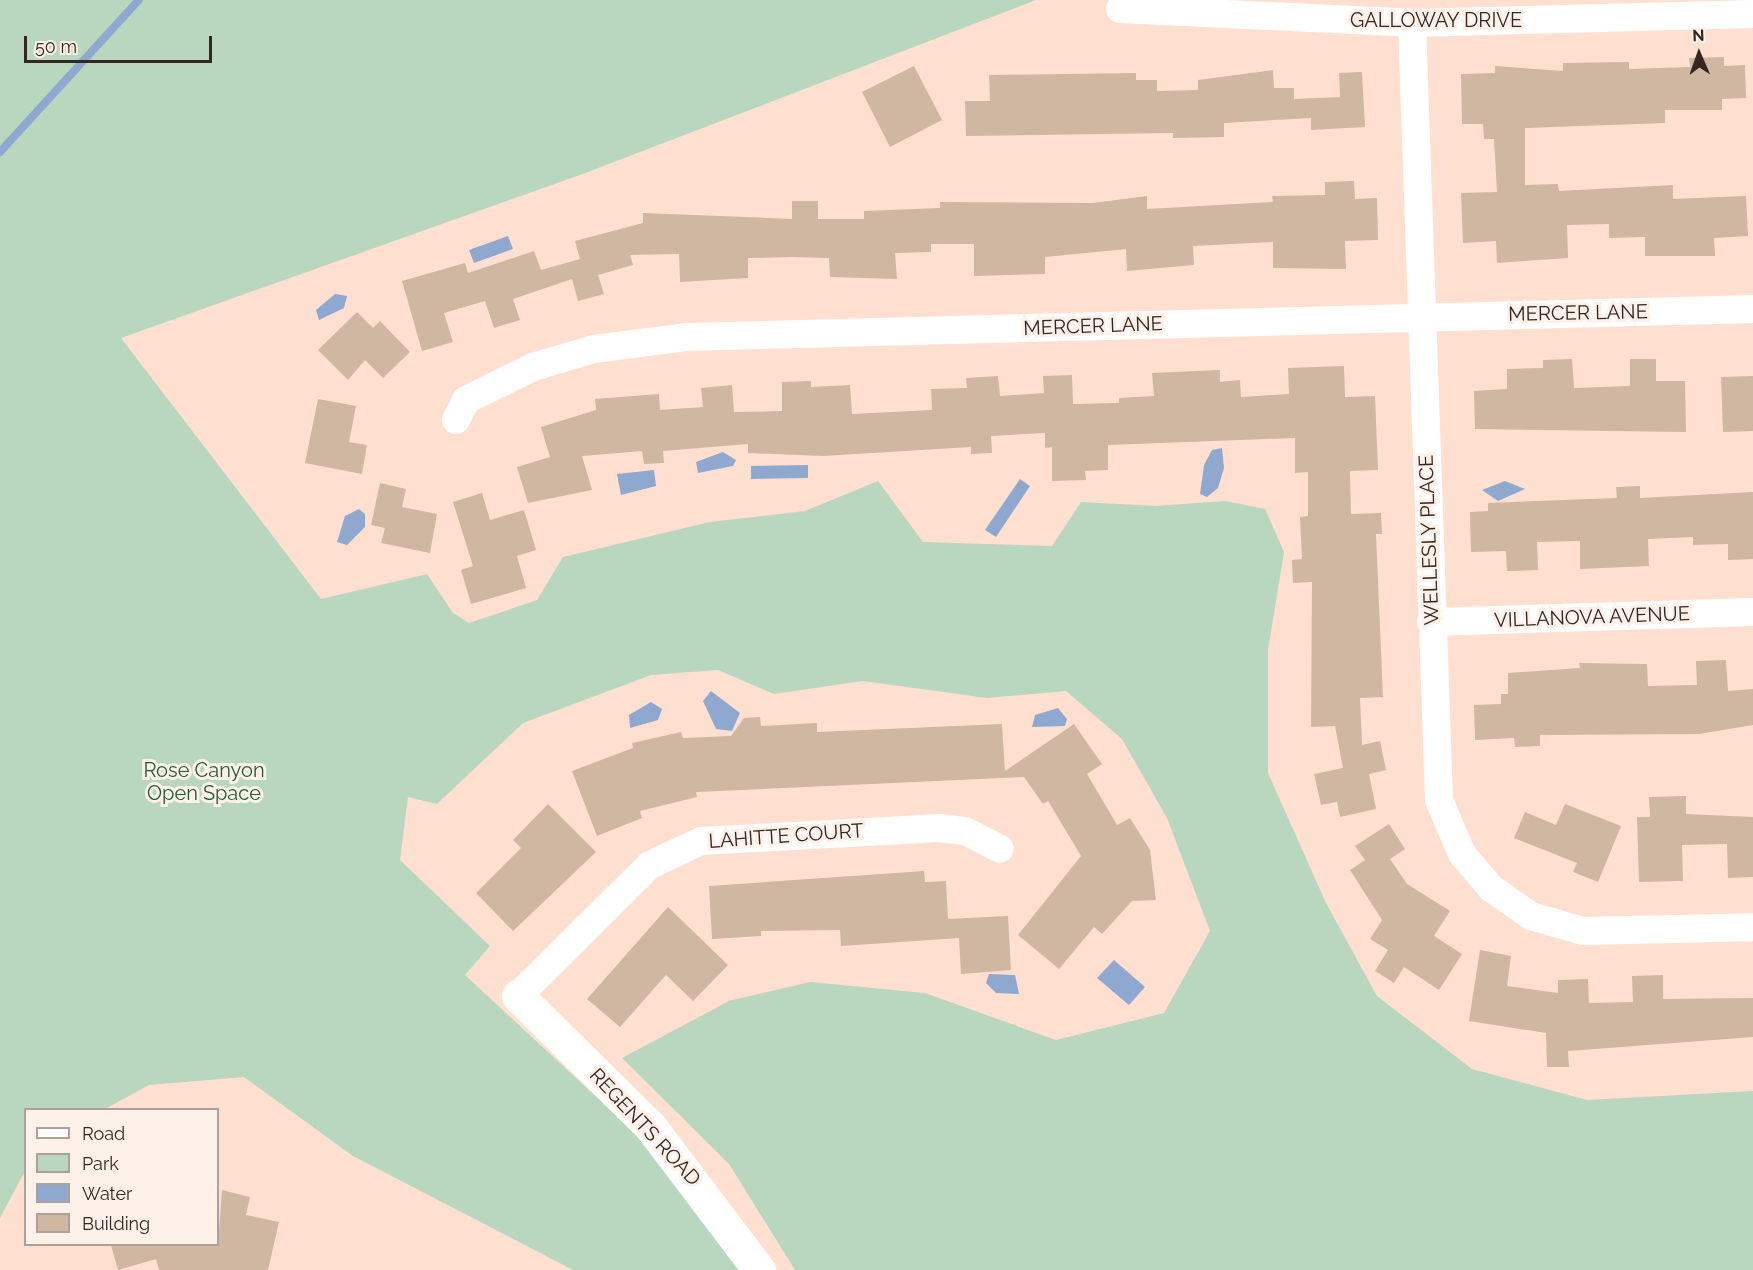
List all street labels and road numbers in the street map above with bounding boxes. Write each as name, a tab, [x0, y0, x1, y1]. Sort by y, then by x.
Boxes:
street label: GALLOWAY DRIVE	[1350, 8, 1522, 32]
street label: MERCER LANE	[1508, 300, 1648, 326]
street label: MERCER LANE	[1023, 312, 1163, 340]
street label: WELLESLY PLACE	[1414, 454, 1444, 626]
street label: VILLANOVA AVENUE	[1493, 602, 1691, 632]
street label: LAHITTE COURT	[708, 819, 864, 853]
street label: REGENTS ROAD	[584, 1063, 706, 1191]

